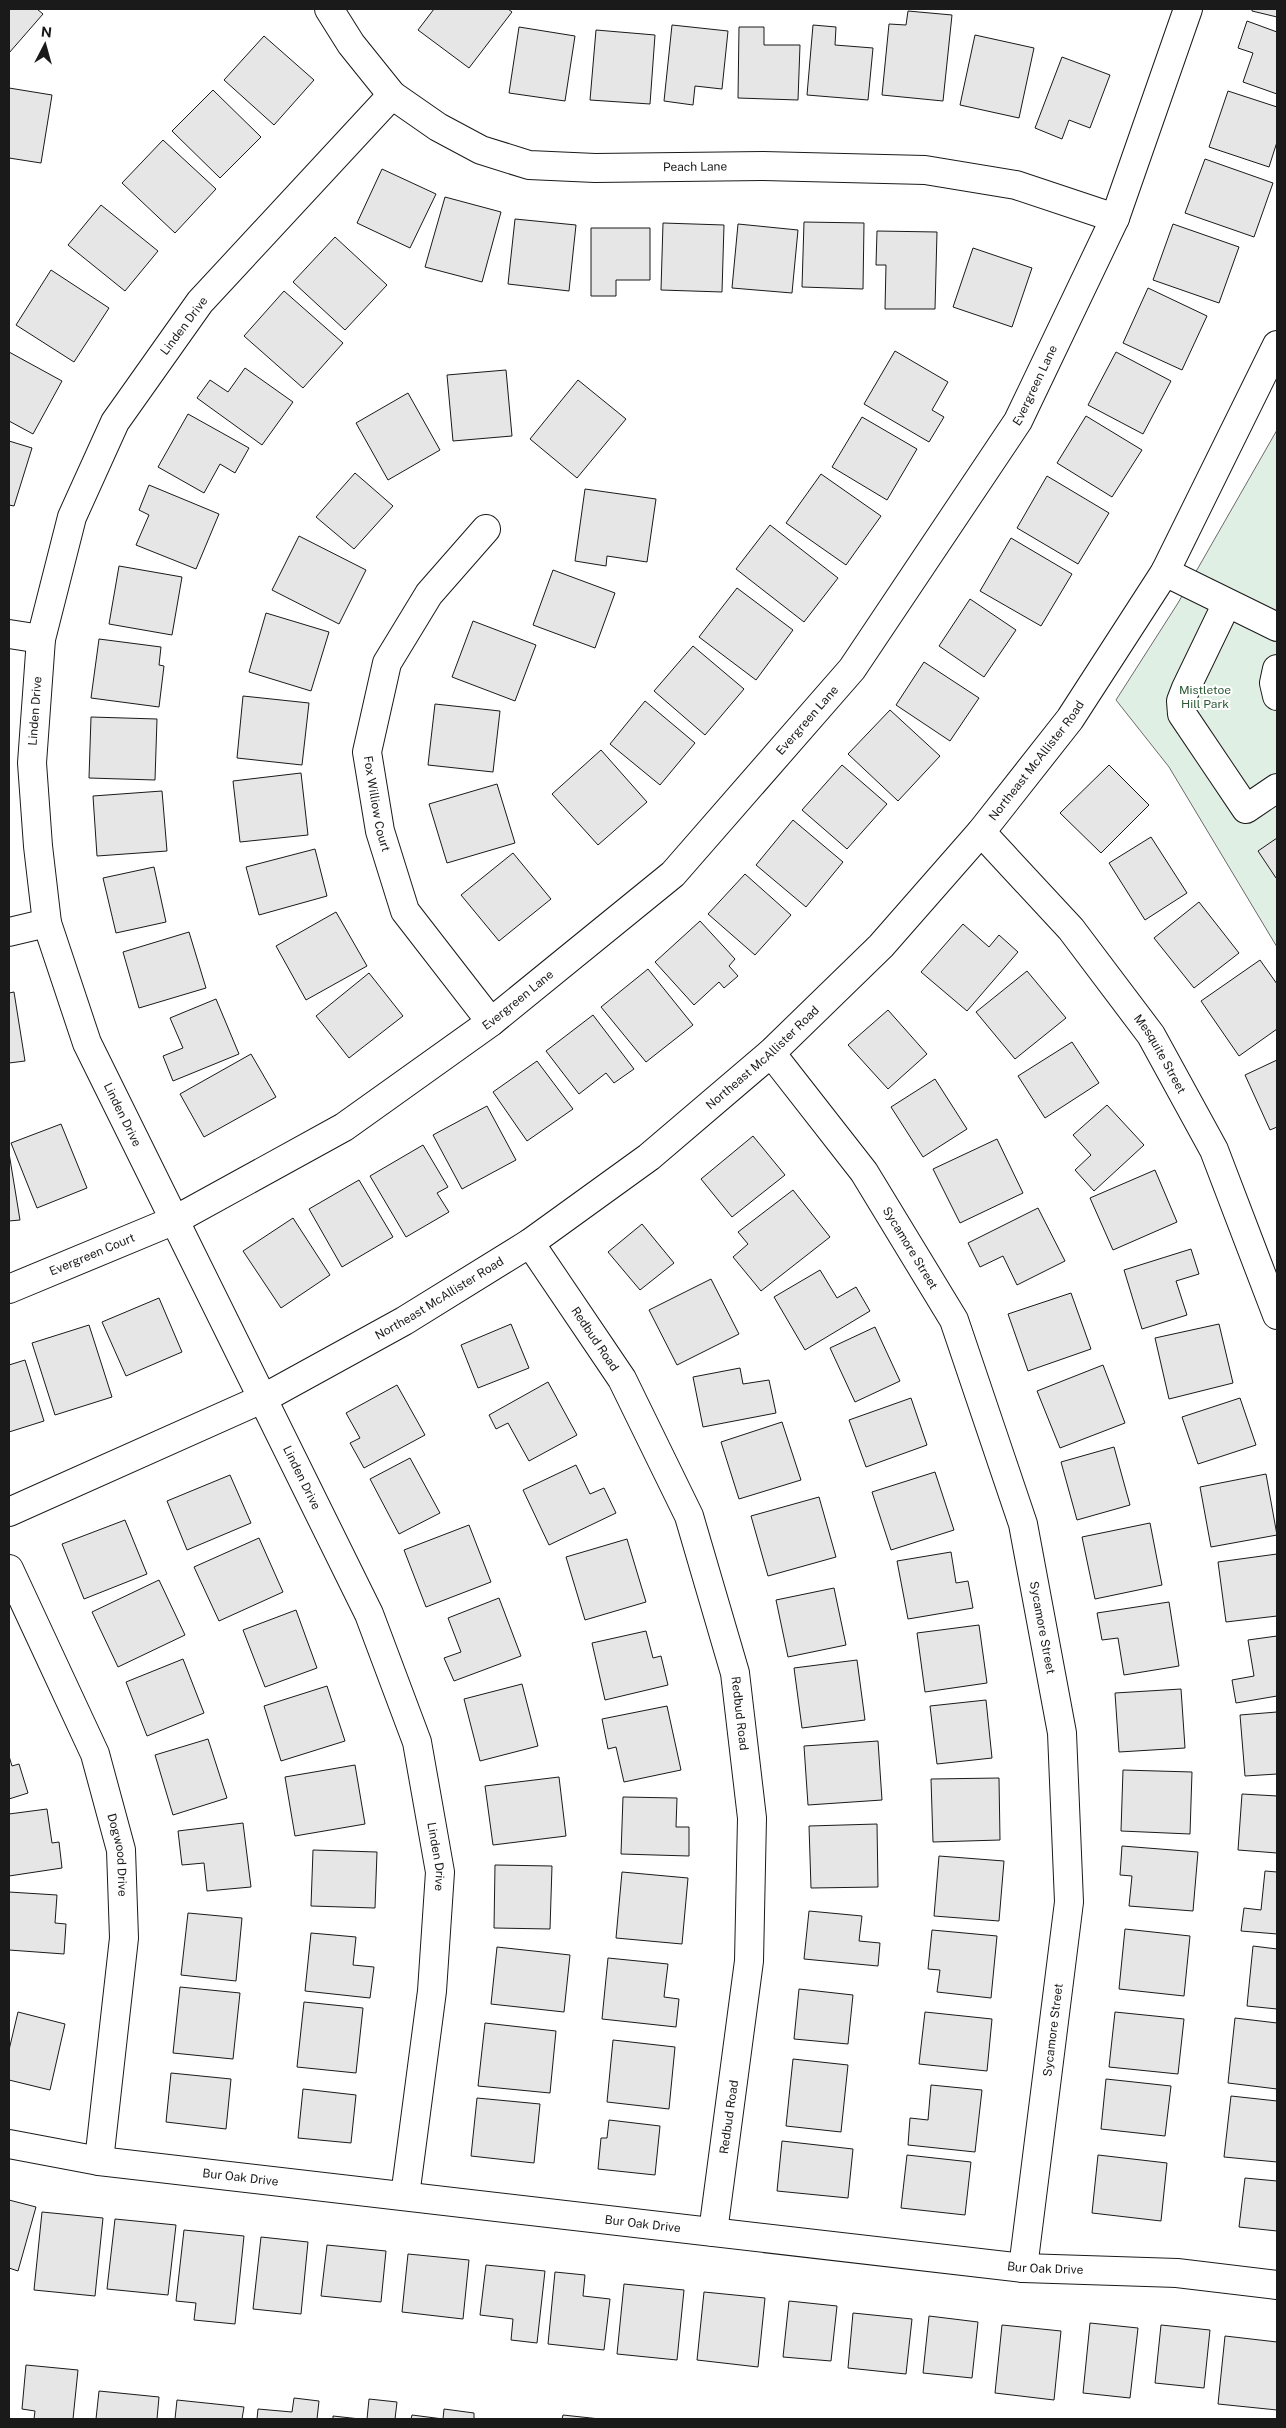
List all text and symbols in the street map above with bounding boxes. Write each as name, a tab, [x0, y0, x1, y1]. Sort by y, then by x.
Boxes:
north arrow	[20, 20, 70, 70]
text: N	[40, 24, 53, 41]
street label: Peach Lane	[663, 159, 727, 174]
street label: Linden Drive	[158, 294, 211, 358]
street label: Evergreen Lane	[1010, 343, 1060, 428]
street label: Linden Drive	[26, 676, 44, 746]
street label: Evergreen Lane	[773, 683, 841, 758]
park label: Mistletoe Hill Park	[1179, 683, 1231, 711]
street label: Northeast McAllister Road	[986, 698, 1087, 823]
street label: Fox Williow Court	[361, 755, 393, 854]
street label: Evergreen Lane	[480, 967, 556, 1033]
street label: Northeast McAllister Road	[703, 1003, 822, 1112]
street label: Mesquite Street	[1131, 1012, 1189, 1096]
street label: Linden Drive	[101, 1080, 144, 1149]
street label: Sycamore Street	[880, 1204, 941, 1292]
street label: Evergreen Court	[47, 1230, 137, 1278]
street label: Northeast McAllister Road	[373, 1254, 506, 1343]
street label: Redbud Road	[568, 1304, 622, 1374]
street label: Linden Drive	[280, 1443, 323, 1512]
street label: Sycamore Street	[1027, 1580, 1058, 1675]
street label: Redbud Road	[728, 1676, 751, 1751]
street label: Dogwood Drive	[104, 1812, 130, 1897]
street label: Linden Drive	[424, 1821, 447, 1892]
street label: Sycamore Street	[1040, 1982, 1066, 2077]
street label: Redbud Road	[717, 2079, 741, 2155]
street label: Bur Oak Drive	[202, 2166, 279, 2189]
street label: Bur Oak Drive	[604, 2213, 682, 2235]
street label: Bur Oak Drive	[1006, 2259, 1084, 2277]

